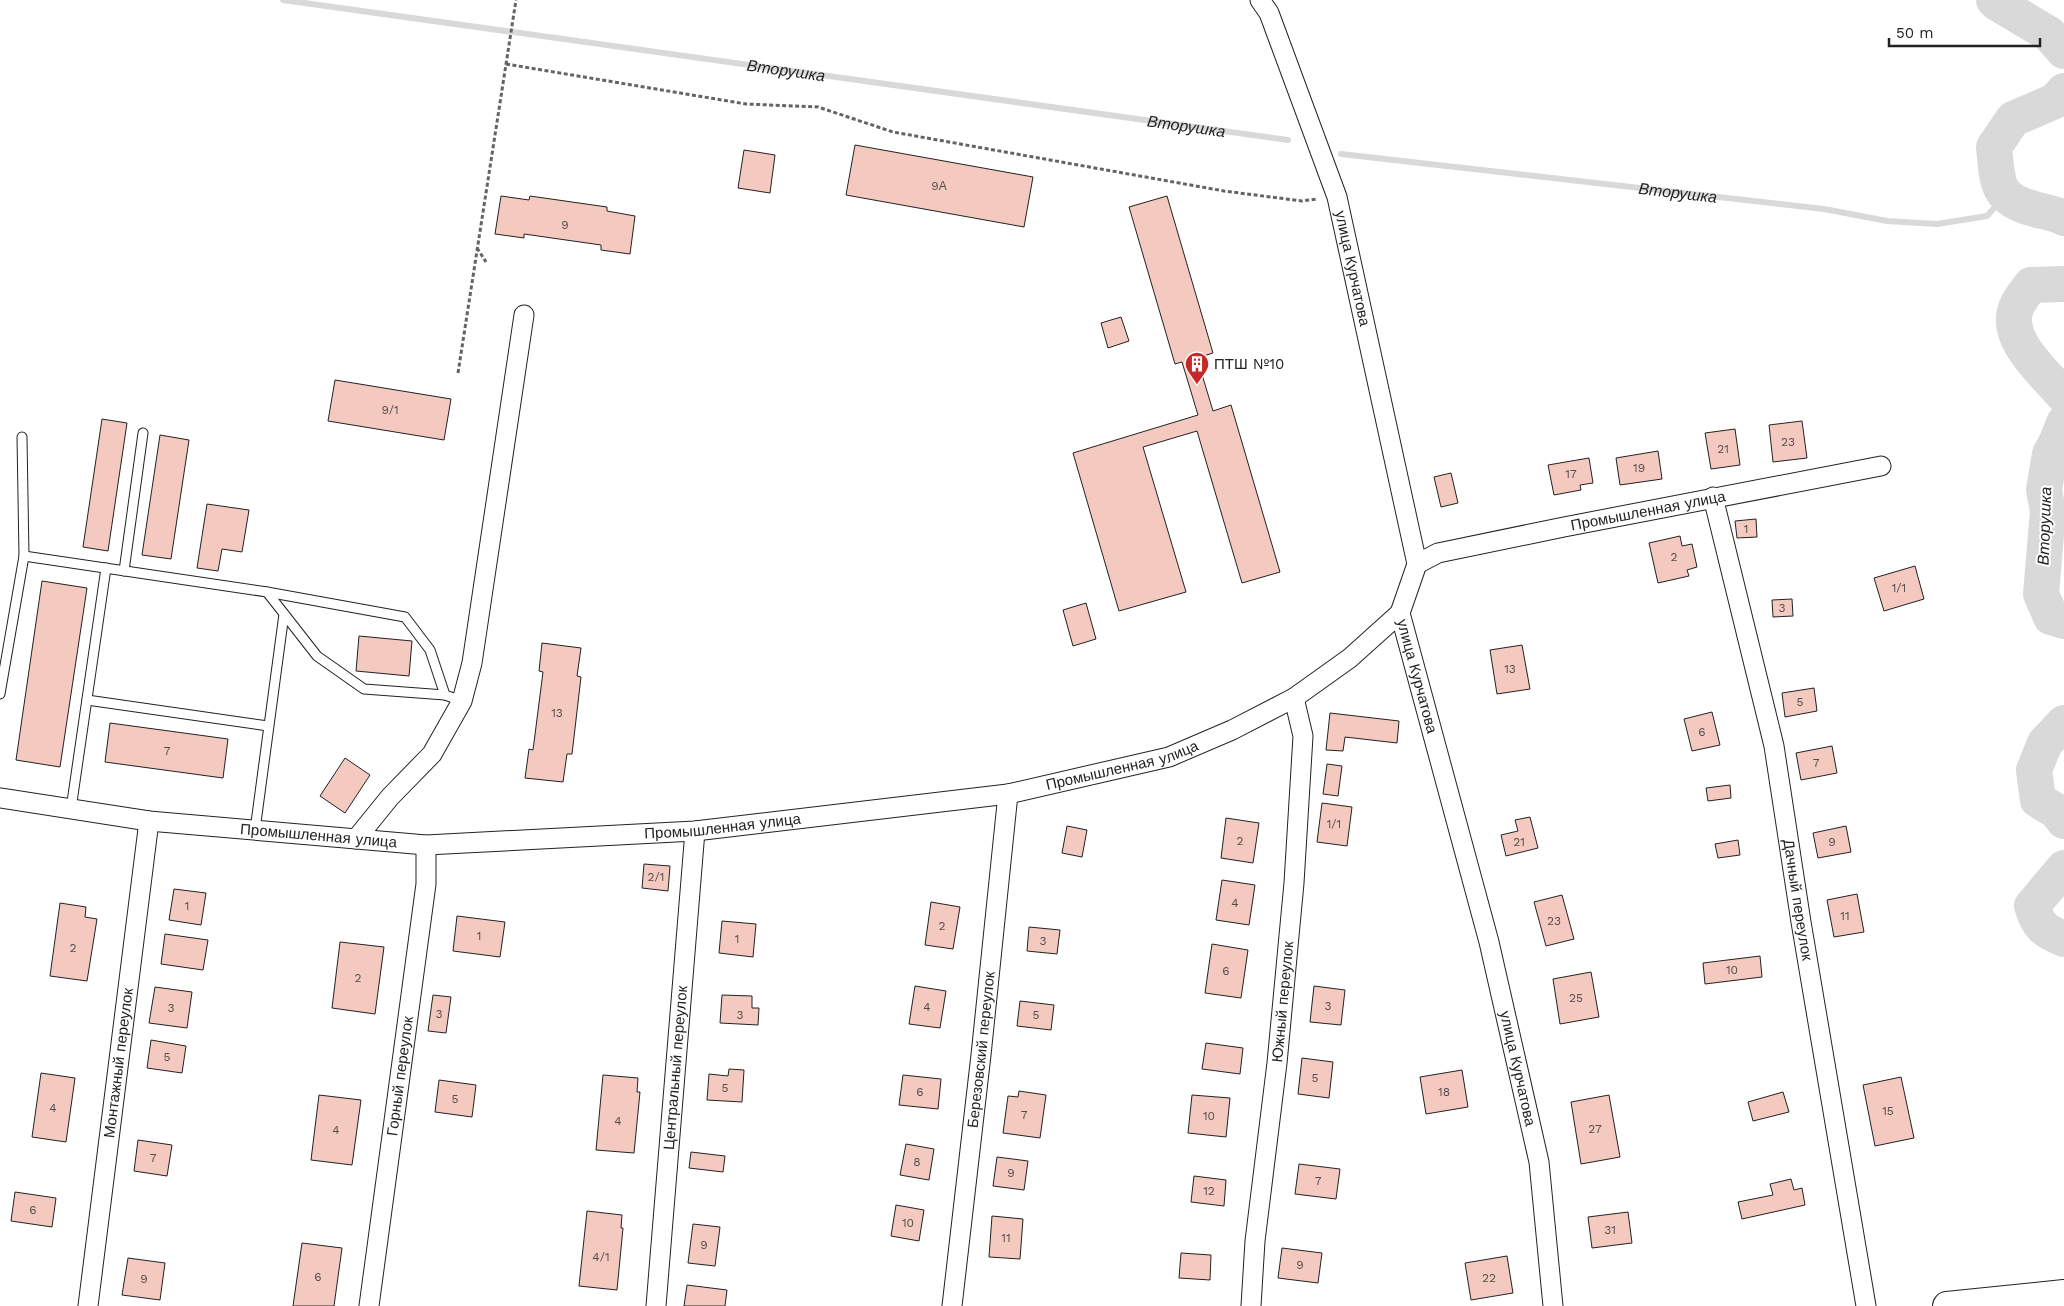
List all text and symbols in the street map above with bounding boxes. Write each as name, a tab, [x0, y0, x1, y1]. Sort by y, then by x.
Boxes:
scale bar	[1889, 15, 2040, 47]
text: 50 m	[1896, 24, 1933, 42]
water label: Вторушка	[746, 56, 827, 85]
water label: Вторушка	[1146, 111, 1227, 141]
house number: 9А	[931, 179, 947, 193]
water label: Вторушка	[1638, 179, 1718, 207]
street label: улица Курчатова	[1331, 209, 1374, 328]
house number: 9	[561, 218, 569, 232]
building icon: ПТШ №10	[1184, 351, 1210, 385]
place label: ПТШ №10	[1214, 355, 1284, 373]
house number: 9/1	[381, 403, 399, 417]
house number: 23	[1781, 435, 1795, 449]
house number: 21	[1717, 442, 1729, 456]
house number: 19	[1633, 461, 1645, 475]
house number: 17	[1565, 467, 1577, 481]
water label: Вторушка	[2034, 486, 2055, 566]
street label: Промышленная улица	[1569, 487, 1728, 535]
house number: 1	[1744, 522, 1748, 536]
house number: 2	[1671, 550, 1678, 564]
house number: 1/1	[1892, 581, 1906, 595]
house number: 3	[1779, 601, 1786, 615]
street label: улица Курчатова	[1393, 617, 1441, 736]
house number: 13	[1504, 662, 1516, 676]
house number: 5	[1797, 695, 1804, 709]
house number: 13	[551, 706, 563, 720]
house number: 6	[1698, 725, 1706, 739]
street label: Промышленная улица	[1044, 736, 1202, 794]
house number: 7	[164, 744, 171, 758]
house number: 7	[1813, 756, 1820, 770]
street label: Промышленная улица	[644, 809, 802, 843]
house number: 1/1	[1327, 817, 1341, 831]
street label: Промышленная улица	[240, 820, 398, 852]
house number: 2	[1237, 834, 1244, 848]
house number: 21	[1513, 835, 1525, 849]
house number: 9	[1828, 835, 1836, 849]
street label: Дачный переулок	[1779, 838, 1816, 962]
house number: 2/1	[648, 870, 664, 884]
house number: 4	[1231, 896, 1239, 910]
house number: 1	[185, 899, 189, 913]
house number: 11	[1840, 909, 1850, 923]
house number: 23	[1547, 914, 1561, 928]
house number: 2	[939, 919, 946, 933]
house number: 1	[477, 929, 481, 943]
house number: 1	[735, 932, 739, 946]
house number: 3	[1040, 934, 1047, 948]
street label: Южный переулок	[1268, 940, 1298, 1063]
house number: 2	[70, 941, 77, 955]
house number: 10	[1726, 963, 1738, 977]
house number: 6	[1222, 964, 1230, 978]
street label: Березовский переулок	[964, 970, 999, 1129]
house number: 2	[355, 971, 362, 985]
street label: Центральный переулок	[660, 985, 691, 1151]
street label: Монтажный переулок	[100, 986, 137, 1139]
house number: 25	[1569, 991, 1583, 1005]
house number: 3	[1325, 999, 1332, 1013]
house number: 4	[923, 1000, 931, 1014]
house number: 3	[168, 1001, 175, 1015]
house number: 3	[436, 1007, 443, 1021]
house number: 3	[737, 1008, 744, 1022]
house number: 5	[1033, 1008, 1040, 1022]
street label: улица Курчатова	[1496, 1009, 1540, 1128]
street label: Горный переулок	[383, 1015, 417, 1137]
house number: 5	[164, 1050, 171, 1064]
house number: 5	[1312, 1071, 1319, 1085]
house number: 5	[722, 1081, 729, 1095]
house number: 6	[916, 1085, 924, 1099]
house number: 18	[1438, 1085, 1450, 1099]
house number: 5	[452, 1092, 459, 1106]
house number: 4	[49, 1101, 57, 1115]
house number: 15	[1882, 1104, 1894, 1118]
house number: 7	[1021, 1108, 1028, 1122]
house number: 10	[1203, 1109, 1215, 1123]
house number: 4	[614, 1114, 622, 1128]
house number: 27	[1588, 1122, 1602, 1136]
house number: 4	[332, 1123, 340, 1137]
house number: 7	[150, 1151, 157, 1165]
house number: 8	[913, 1155, 921, 1169]
house number: 9	[1007, 1166, 1015, 1180]
house number: 7	[1315, 1174, 1322, 1188]
house number: 12	[1203, 1184, 1215, 1198]
house number: 6	[29, 1203, 37, 1217]
house number: 10	[902, 1216, 914, 1230]
house number: 31	[1604, 1223, 1616, 1237]
house number: 11	[1001, 1231, 1011, 1245]
house number: 9	[700, 1238, 708, 1252]
house number: 4/1	[592, 1250, 610, 1264]
house number: 9	[1296, 1258, 1304, 1272]
house number: 6	[314, 1270, 322, 1284]
house number: 22	[1482, 1271, 1496, 1285]
house number: 9	[140, 1272, 148, 1286]

